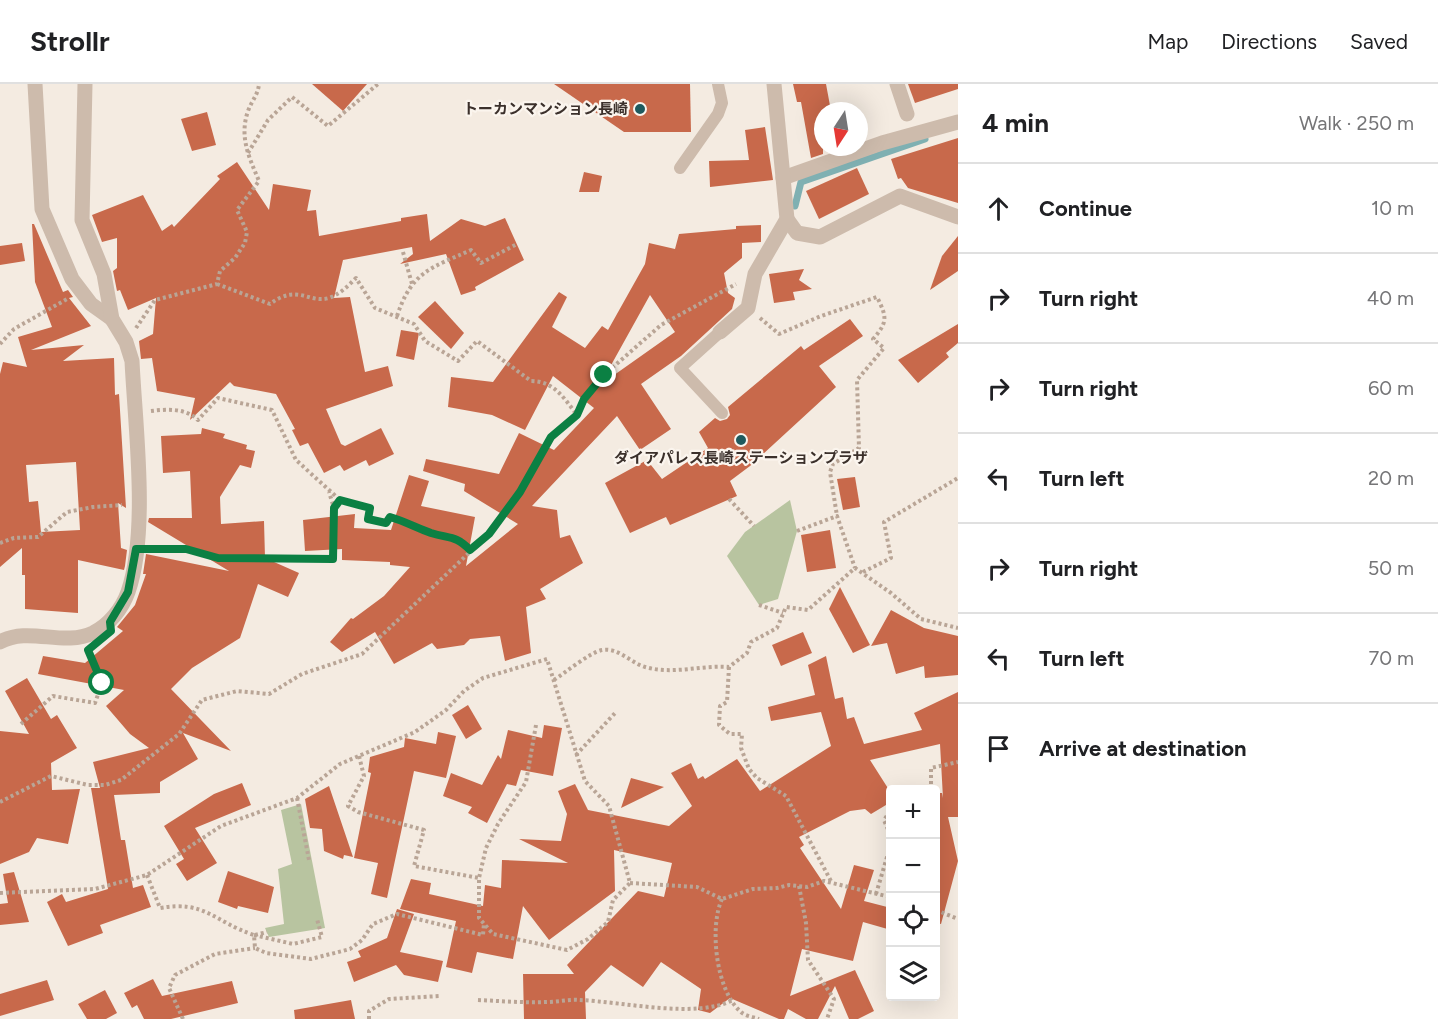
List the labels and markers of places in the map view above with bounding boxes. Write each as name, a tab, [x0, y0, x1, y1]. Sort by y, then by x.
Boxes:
place label: トーカンマンション長崎	[463, 100, 628, 118]
marker: トーカンマンション長崎	[633, 102, 647, 116]
marker: ダイアパレス長崎ステーションプラザ	[734, 433, 748, 447]
place label: ダイアパレス長崎ステーションプラザ	[614, 449, 868, 467]

